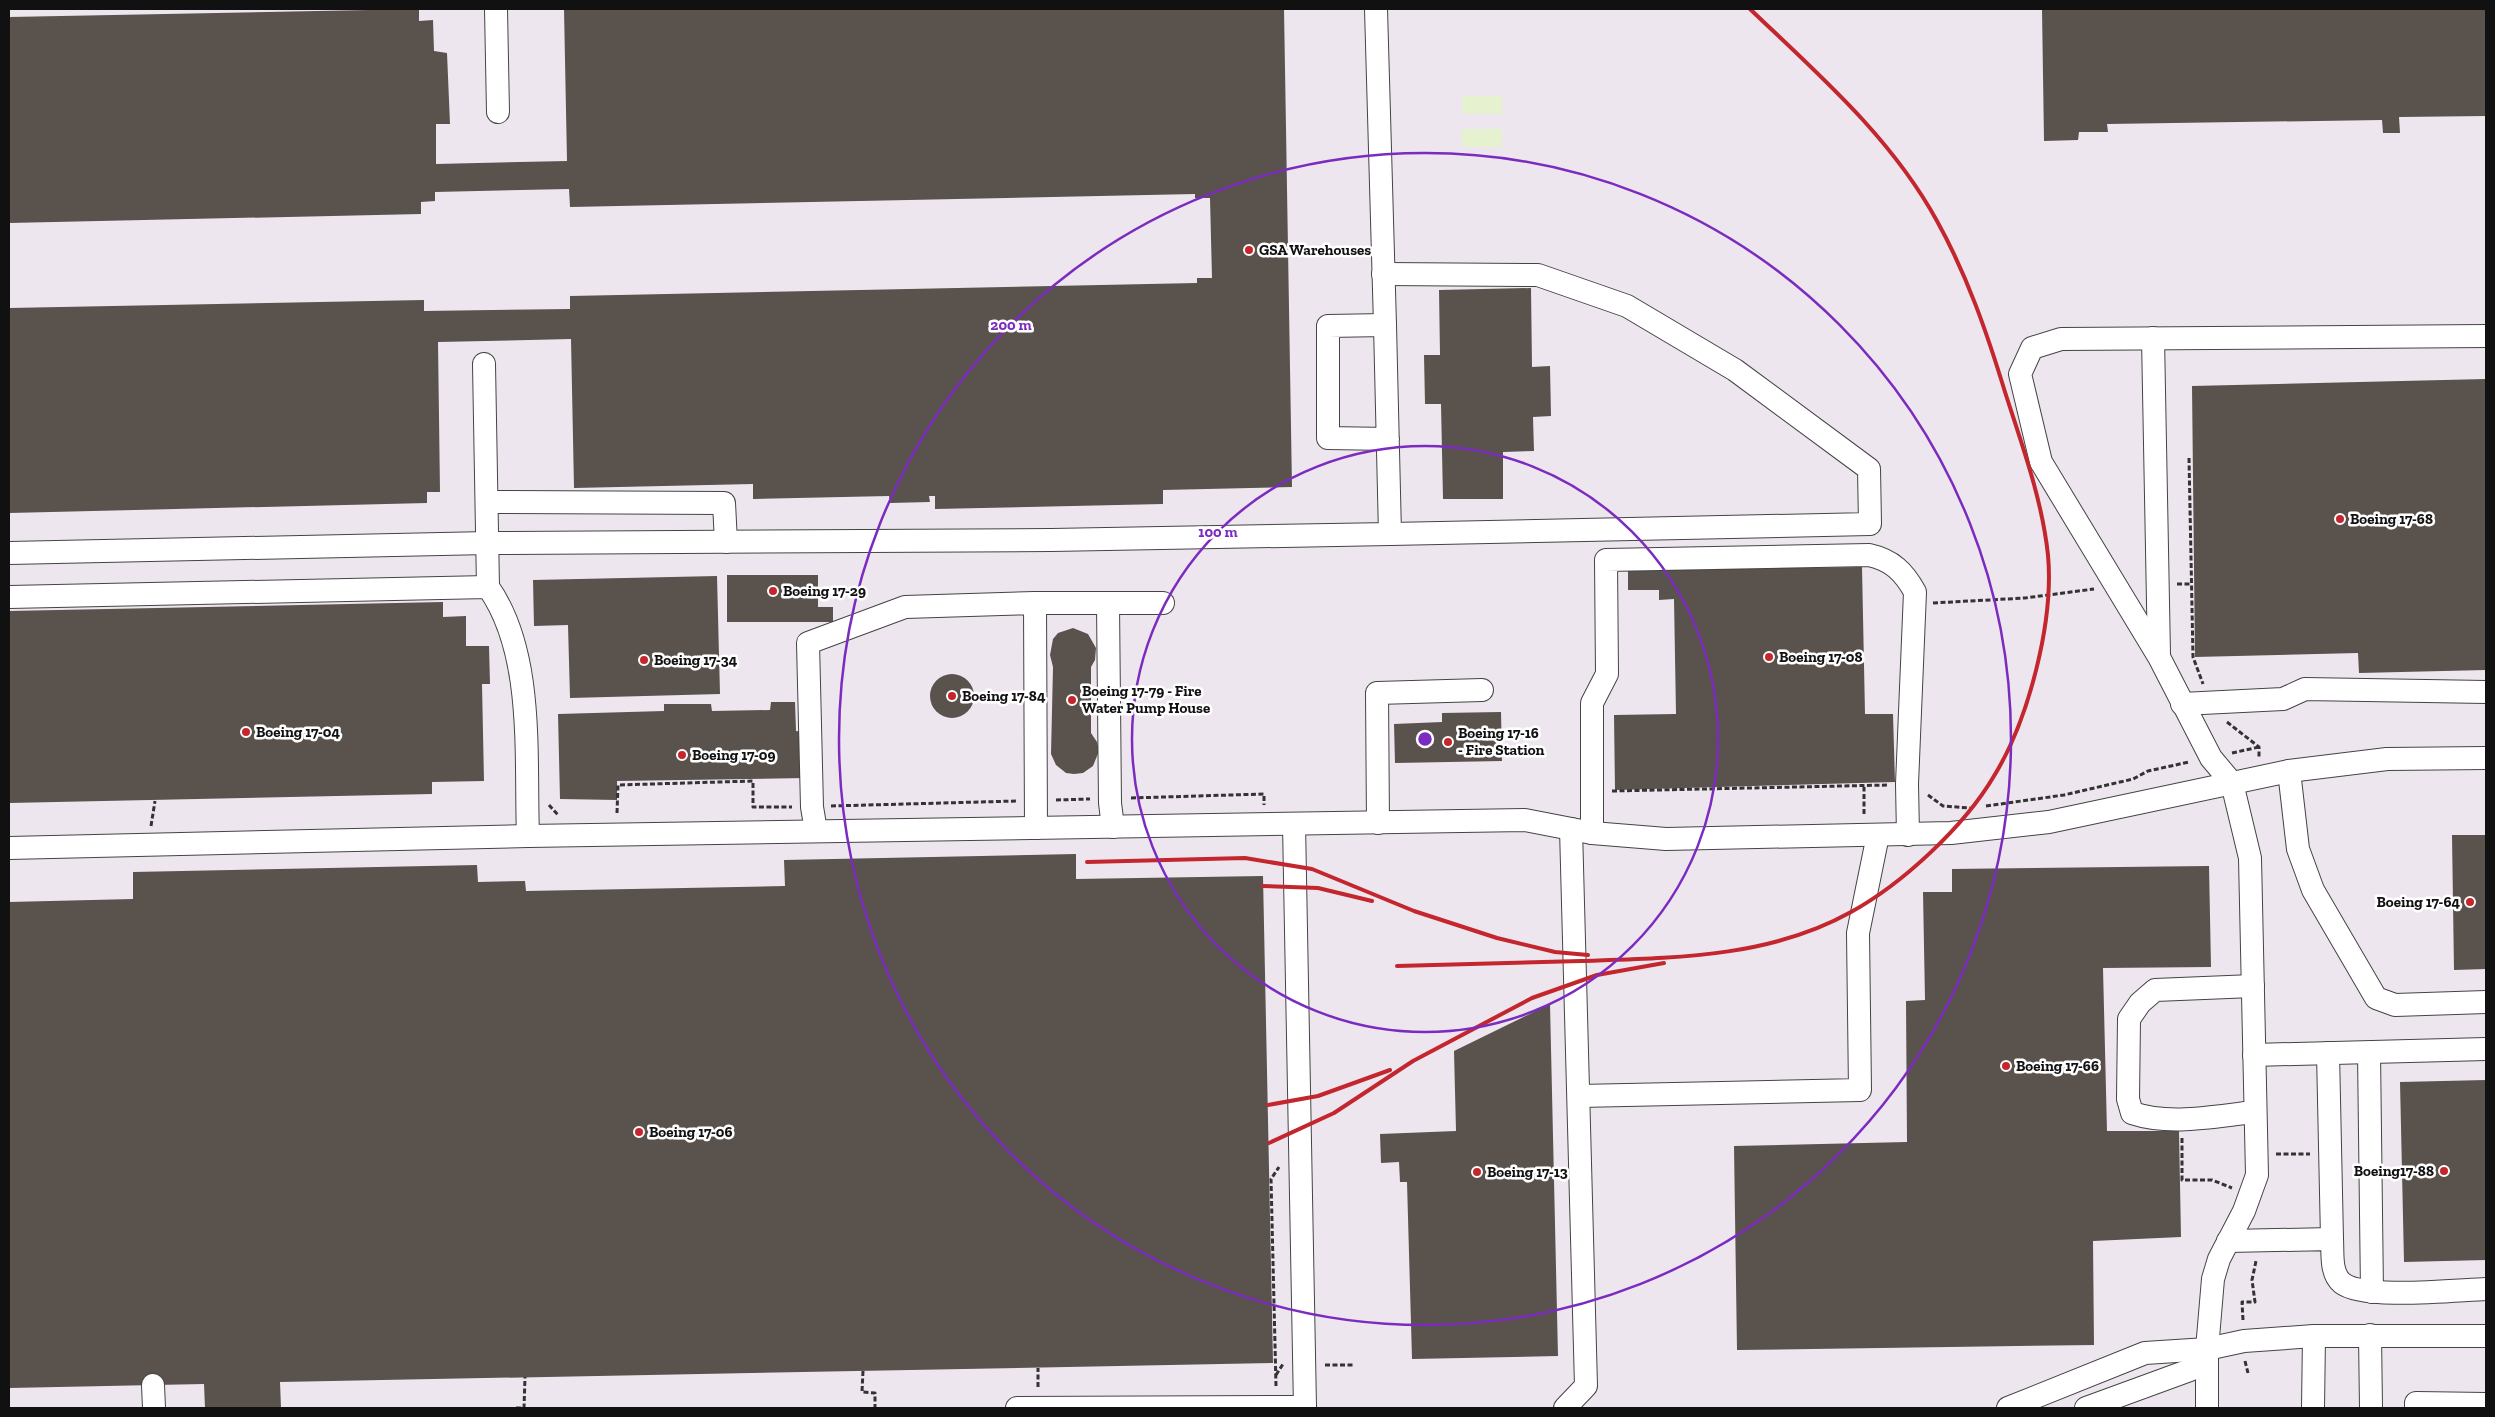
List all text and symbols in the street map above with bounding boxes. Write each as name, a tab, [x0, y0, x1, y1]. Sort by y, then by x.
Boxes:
place label: GSA Warehouses	[1259, 241, 1371, 259]
marker: GSA Warehouses	[1243, 244, 1255, 256]
text: 200 m	[990, 316, 1032, 334]
place label: Boeing 17-68	[2350, 510, 2433, 528]
marker: Boeing 17-68	[2334, 513, 2346, 525]
text: 100 m	[1198, 523, 1238, 541]
place label: Boeing 17-29	[783, 582, 866, 600]
marker: Boeing 17-29	[767, 585, 779, 597]
place label: Boeing 17-08	[1779, 648, 1863, 666]
place label: Boeing 17-34	[654, 651, 738, 669]
marker: Boeing 17-08	[1763, 651, 1775, 663]
marker: Boeing 17-34	[638, 654, 650, 666]
place label: Boeing 17-79 - Fire Water Pump House	[1082, 682, 1210, 717]
place label: Boeing 17-84	[962, 687, 1046, 705]
marker: Boeing 17-84	[946, 690, 958, 702]
marker: Boeing 17-79 - Fire Water Pump House	[1066, 694, 1078, 706]
place label: Boeing 17-04	[256, 723, 341, 741]
place label: Boeing 17-16 - Fire Station	[1458, 724, 1544, 759]
marker: Boeing 17-04	[240, 726, 252, 738]
centre of rings	[1416, 730, 1434, 748]
marker: Boeing 17-16 - Fire Station	[1442, 736, 1454, 748]
place label: Boeing 17-09	[692, 746, 776, 764]
marker: Boeing 17-09	[676, 749, 688, 761]
place label: Boeing 17-64	[2377, 893, 2460, 911]
marker: Boeing 17-64	[2464, 896, 2476, 908]
place label: Boeing 17-66	[2016, 1057, 2099, 1075]
marker: Boeing 17-66	[2000, 1060, 2012, 1072]
place label: Boeing 17-06	[649, 1123, 733, 1141]
marker: Boeing 17-06	[633, 1126, 645, 1138]
place label: Boeing17-88	[2354, 1162, 2434, 1180]
place label: Boeing 17-13	[1487, 1163, 1568, 1181]
marker: Boeing17-88	[2438, 1165, 2450, 1177]
marker: Boeing 17-13	[1471, 1166, 1483, 1178]

